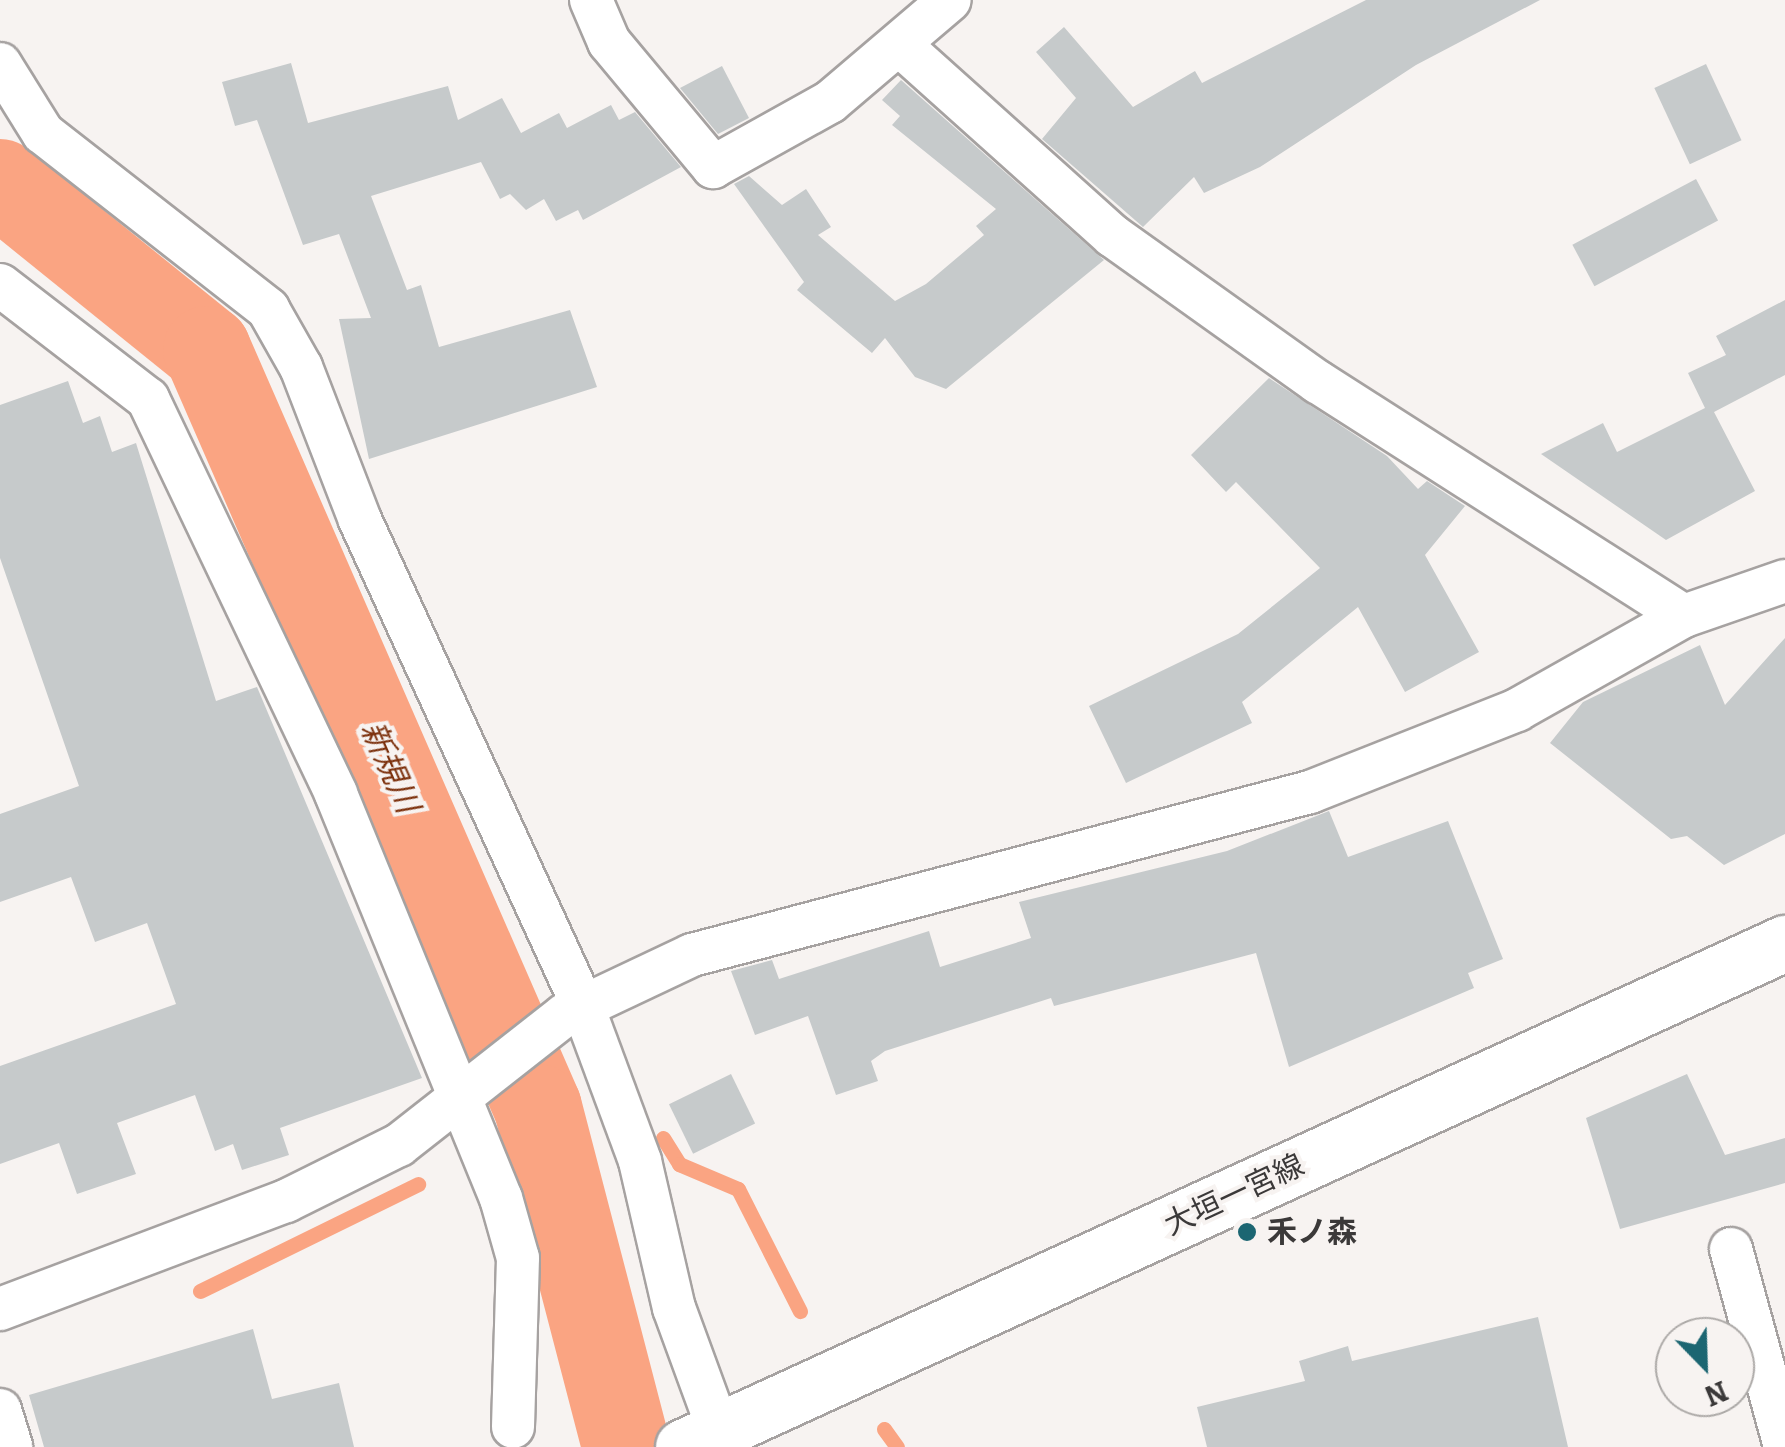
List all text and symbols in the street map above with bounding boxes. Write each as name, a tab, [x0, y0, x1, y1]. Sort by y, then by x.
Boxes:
water label: 新規川	[353, 715, 427, 819]
street label: 大垣一宮線	[1158, 1147, 1310, 1243]
place label: 禾ノ森	[1267, 1214, 1357, 1250]
marker: 禾ノ森	[1236, 1221, 1258, 1243]
north arrow	[1655, 1317, 1755, 1417]
text: N	[1700, 1374, 1733, 1413]

